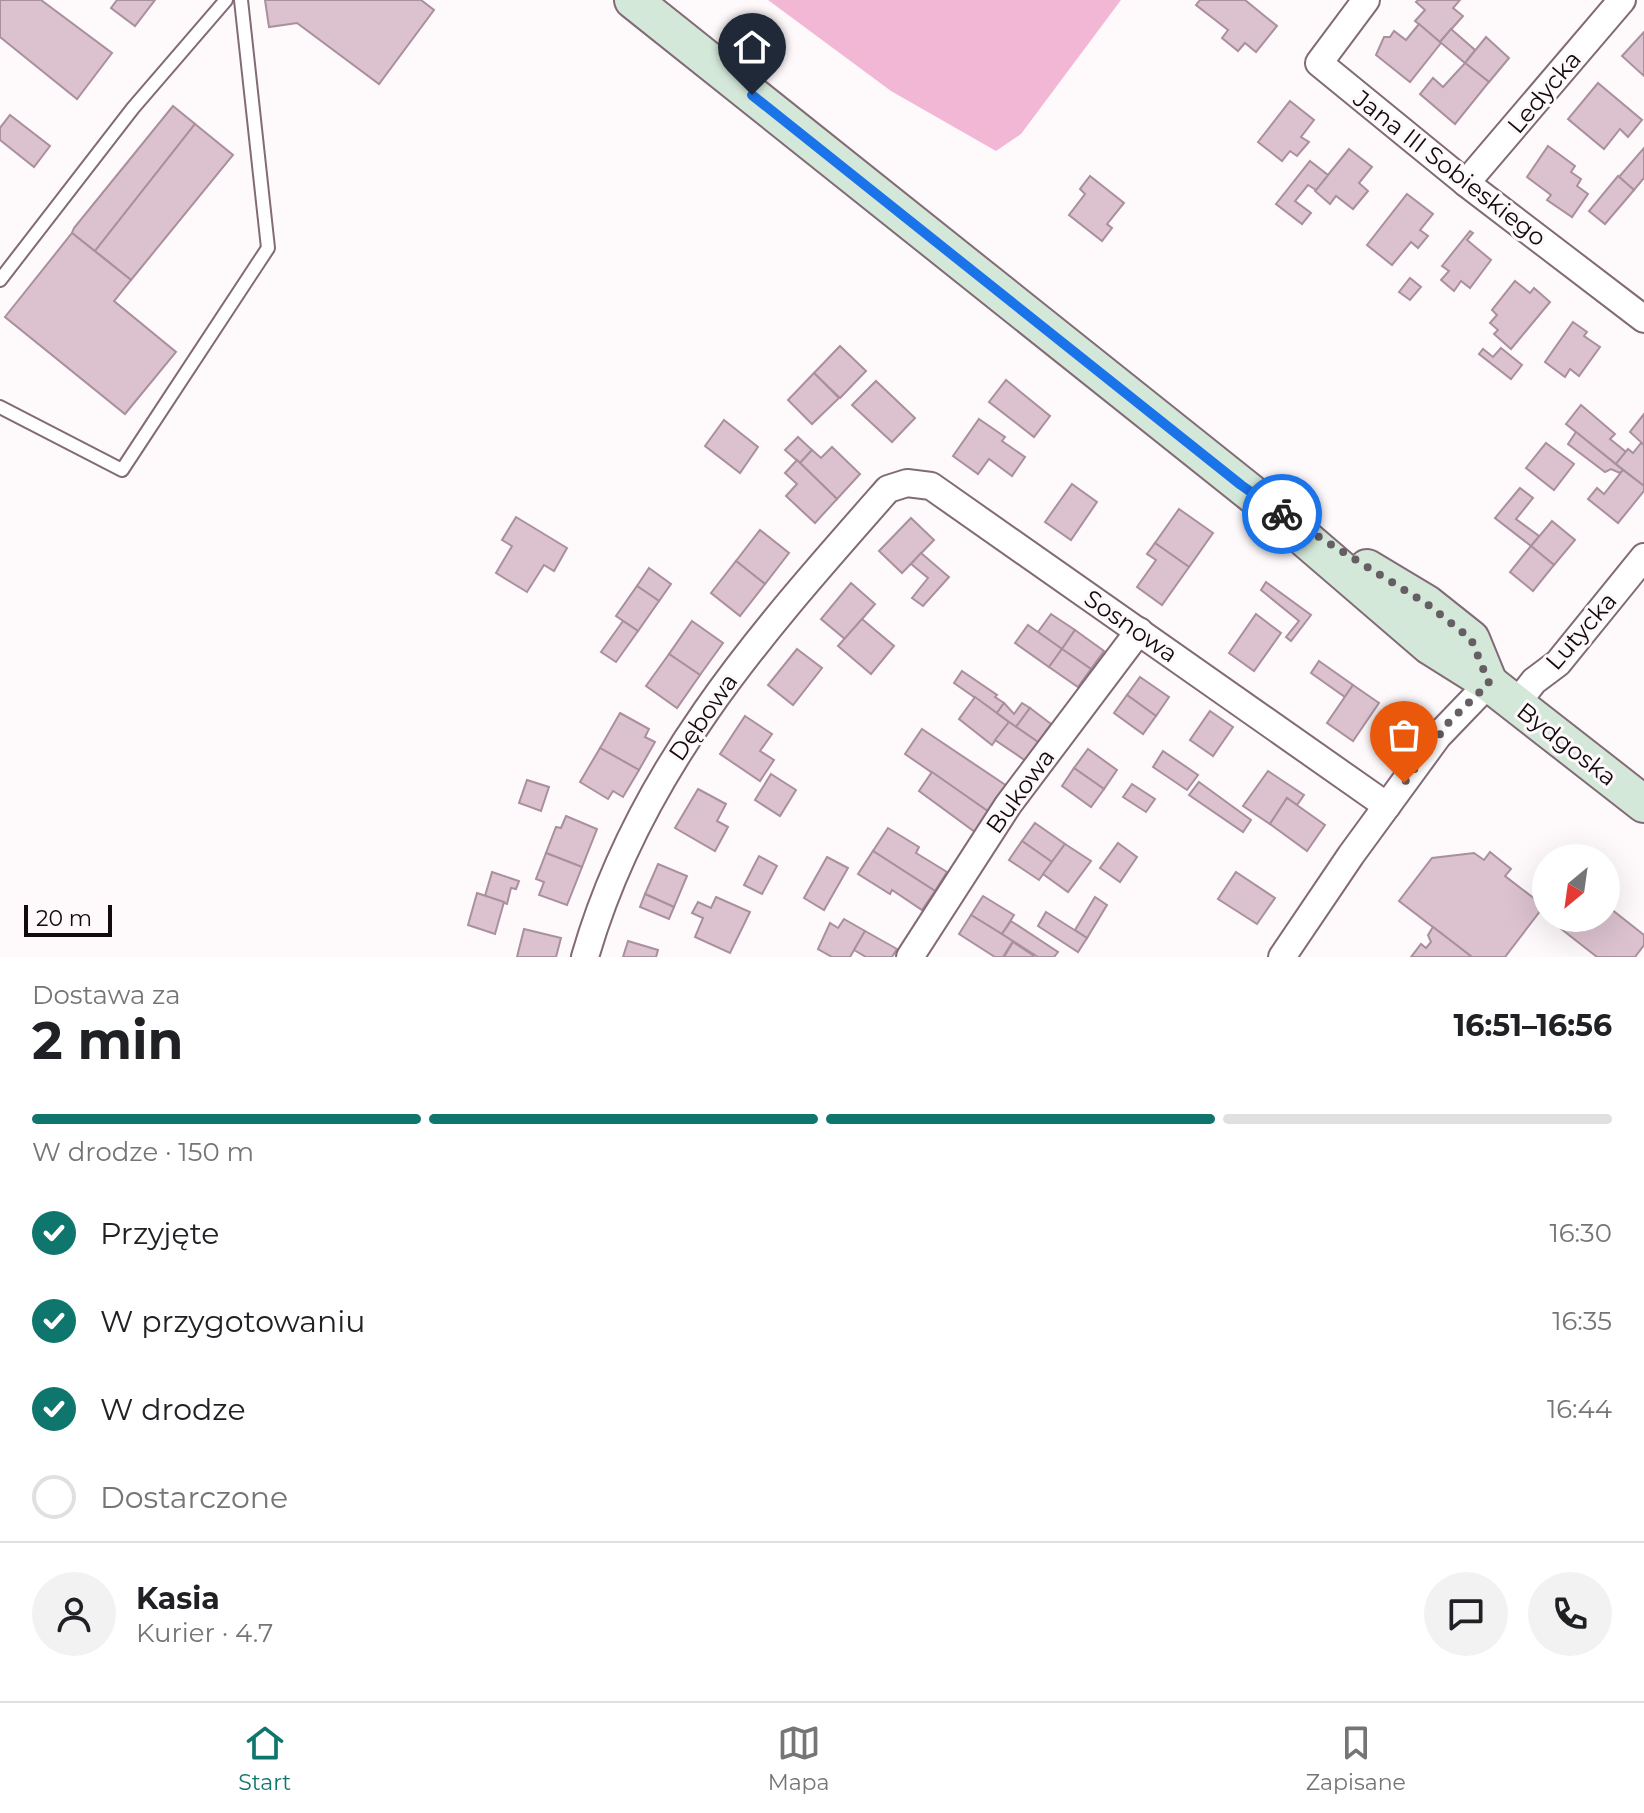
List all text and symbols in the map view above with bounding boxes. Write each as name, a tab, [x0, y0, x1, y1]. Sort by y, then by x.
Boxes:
pin	[718, 13, 786, 95]
icon: home	[730, 25, 774, 69]
street label: Ledycka	[1501, 45, 1587, 139]
street label: Jana III Sobieskiego	[1347, 83, 1552, 252]
courier	[1242, 474, 1322, 554]
icon: bike	[1260, 492, 1304, 536]
street label: Sosnowa	[1079, 583, 1183, 669]
street label: Lutycka	[1539, 586, 1623, 676]
street label: Dębowa	[662, 668, 744, 766]
street label: Bydgoska	[1511, 696, 1623, 792]
pin	[1370, 701, 1438, 783]
icon: bag	[1382, 713, 1426, 757]
street label: Bukowa	[980, 743, 1060, 839]
north arrow	[1532, 844, 1620, 932]
map controls	[1532, 844, 1620, 932]
scale bar	[24, 901, 112, 937]
text: 20 m	[36, 905, 92, 932]
text: Dostawa za	[32, 979, 181, 1011]
text: 16:51–16:56	[1454, 1007, 1612, 1044]
text: 2 min	[32, 1009, 184, 1072]
text: W drodze · 150 m	[32, 1136, 254, 1168]
icon: check	[32, 1211, 76, 1255]
text: Przyjęte	[100, 1215, 219, 1252]
text: 16:30	[1549, 1217, 1612, 1249]
icon: check	[32, 1299, 76, 1343]
text: W przygotowaniu	[100, 1303, 366, 1340]
text: 16:35	[1552, 1305, 1612, 1337]
icon: check	[32, 1387, 76, 1431]
text: W drodze	[100, 1391, 246, 1428]
text: 16:44	[1547, 1393, 1612, 1425]
text: Dostarczone	[100, 1479, 288, 1516]
button: person	[32, 1572, 116, 1656]
button: chat	[1424, 1572, 1508, 1656]
button: phone	[1528, 1572, 1612, 1656]
text: Kasia	[136, 1580, 220, 1617]
text: Kurier · 4.7	[136, 1617, 273, 1649]
tab: Start	[238, 1721, 291, 1796]
tab: Mapa	[768, 1721, 829, 1796]
tab: Zapisane	[1306, 1721, 1406, 1796]

